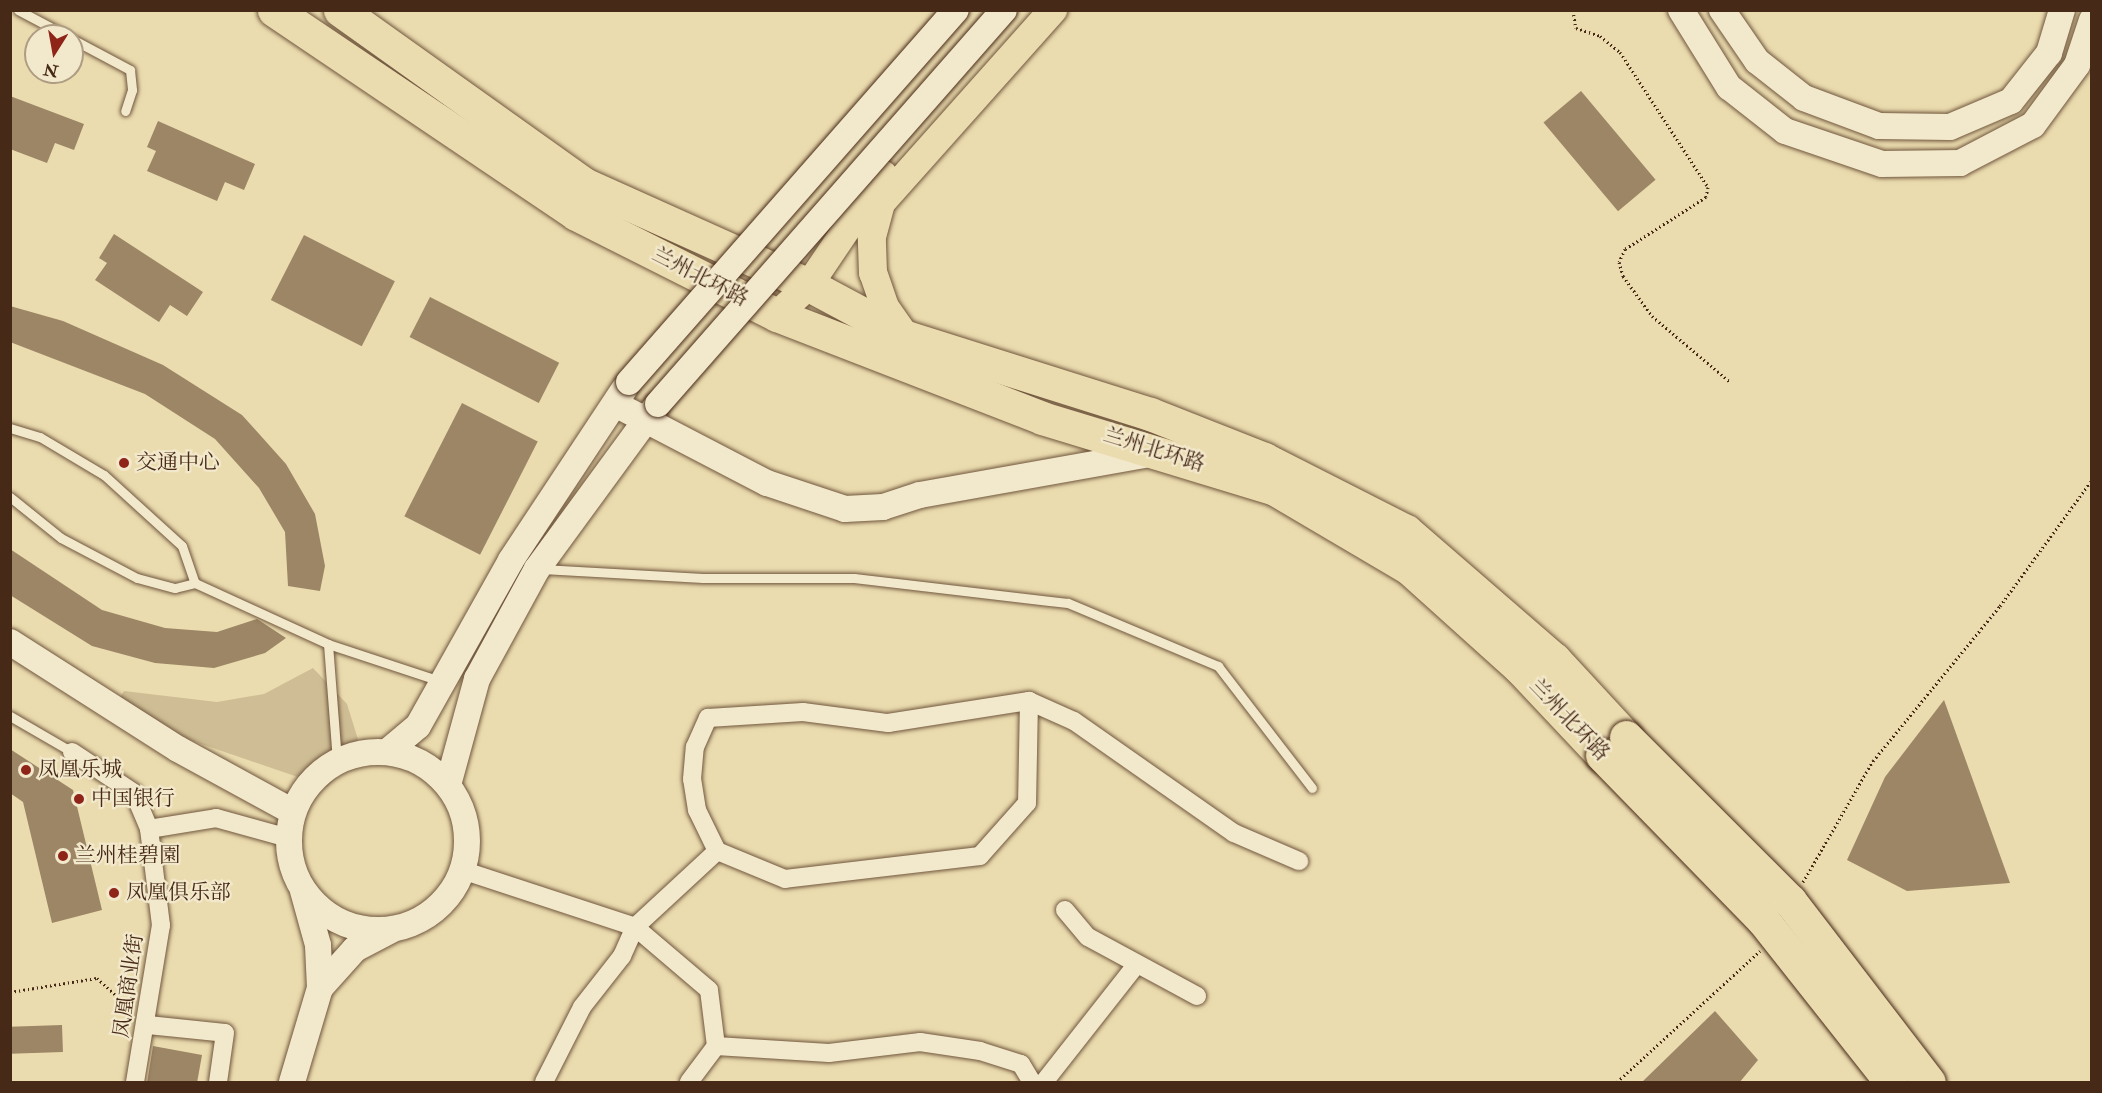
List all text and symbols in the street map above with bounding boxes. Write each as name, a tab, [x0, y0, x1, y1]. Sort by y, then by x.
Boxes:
north arrow	[24, 24, 84, 84]
text: N	[42, 59, 60, 81]
street label: 兰州北环路	[648, 242, 752, 312]
street label: 兰州北环路	[1100, 423, 1208, 477]
place label: 交通中心	[136, 450, 220, 476]
marker: 交通中心	[117, 456, 131, 470]
street label: 兰州北环路	[1523, 673, 1615, 767]
place label: 凤凰乐城	[38, 757, 122, 783]
marker: 凤凰乐城	[19, 763, 33, 777]
place label: 中国银行	[91, 786, 175, 812]
marker: 中国银行	[72, 792, 86, 806]
place label: 兰州桂碧園	[75, 843, 180, 869]
marker: 兰州桂碧園	[56, 849, 70, 863]
place label: 凤凰俱乐部	[126, 880, 231, 906]
marker: 凤凰俱乐部	[107, 886, 121, 900]
street label: 凤凰商业街	[109, 932, 149, 1040]

